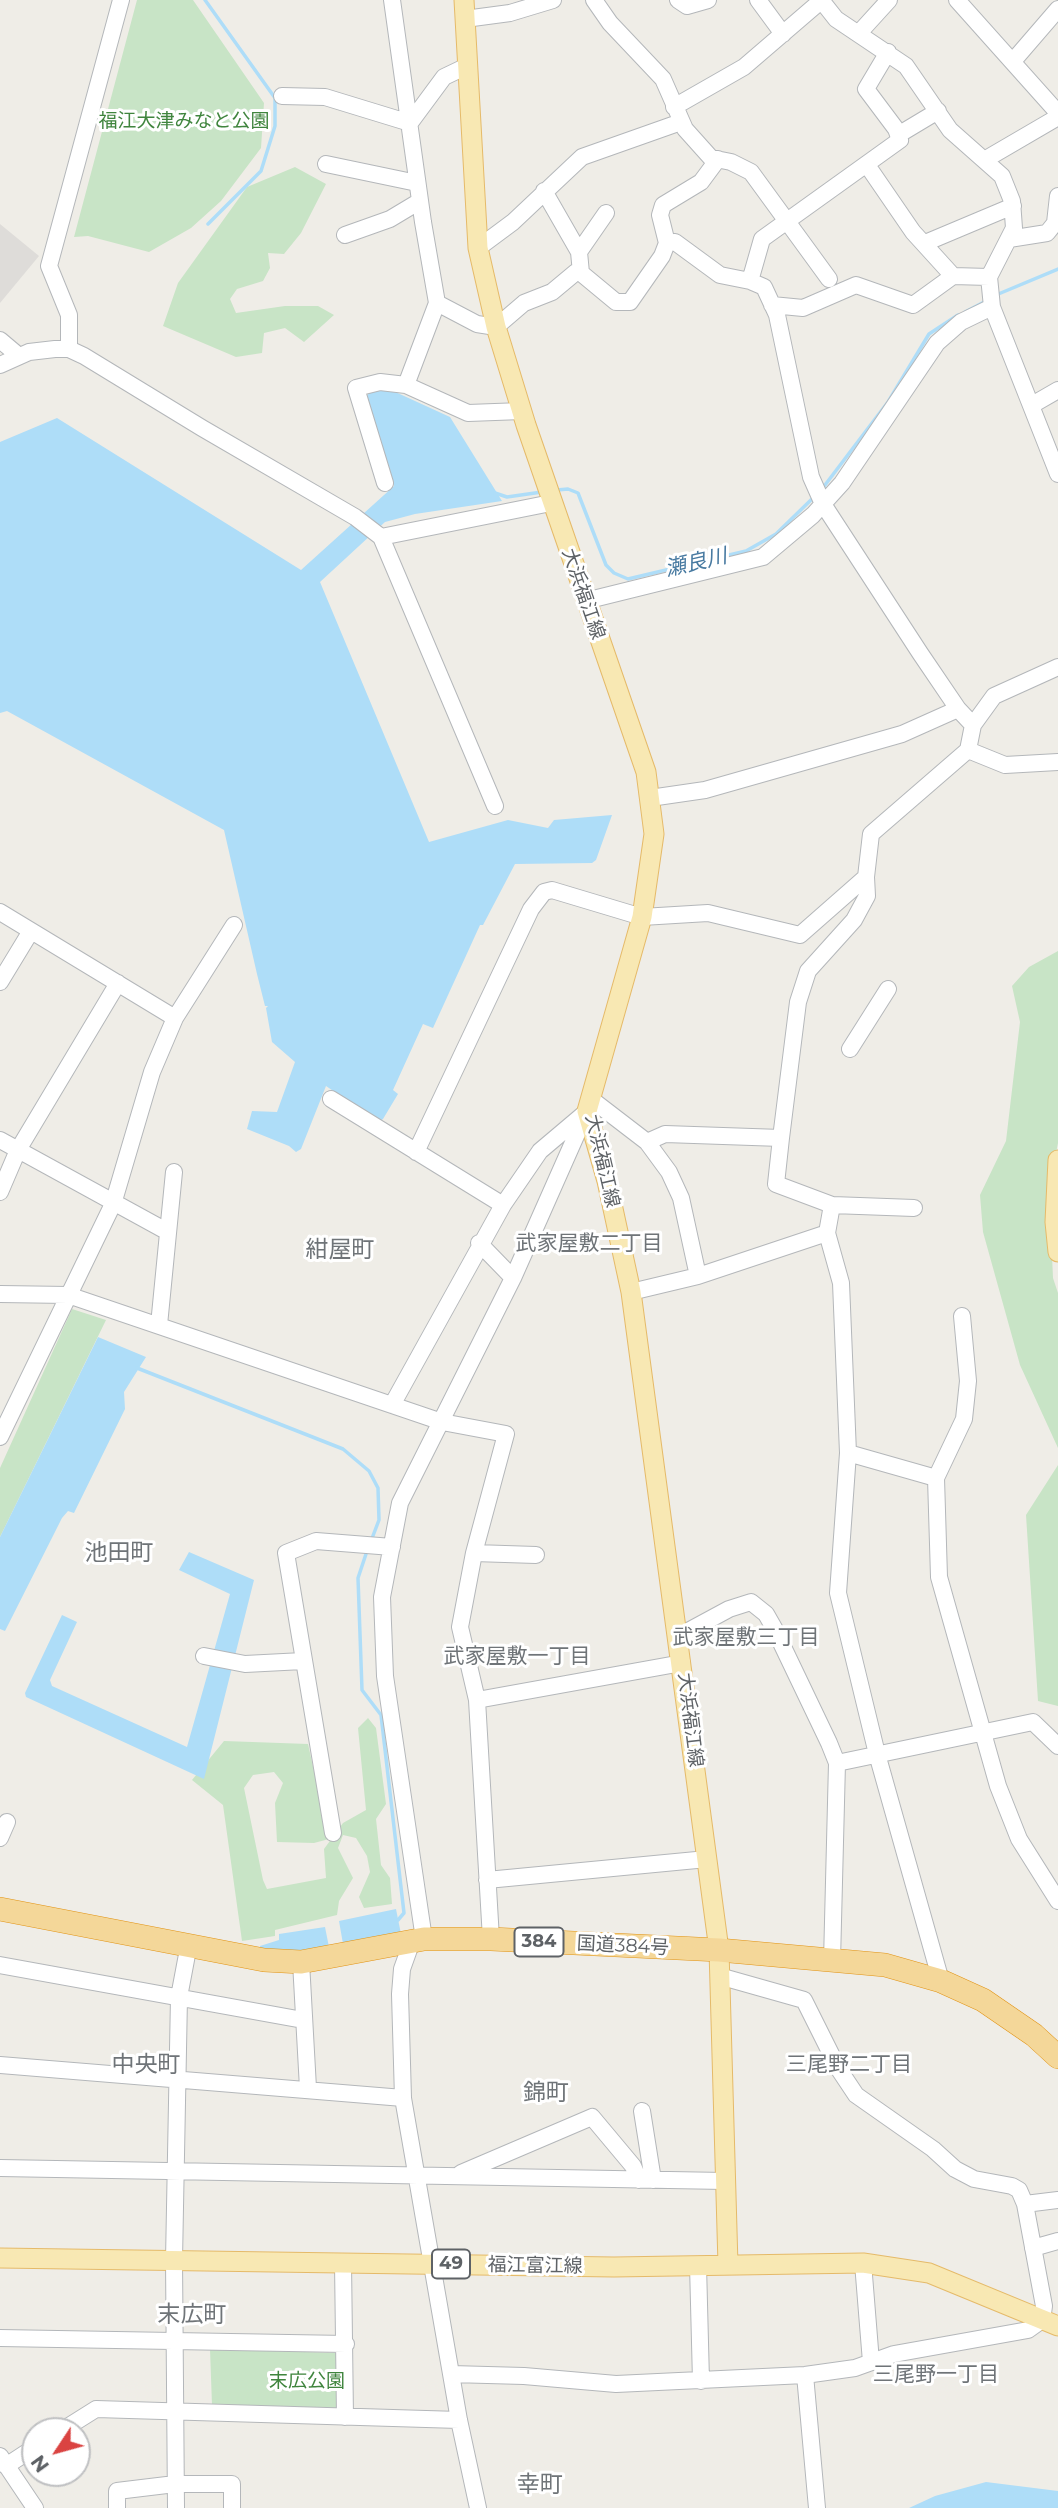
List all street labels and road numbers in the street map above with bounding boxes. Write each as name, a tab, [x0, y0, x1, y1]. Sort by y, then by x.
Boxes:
street label: 大浜福江線	[557, 545, 609, 643]
street label: 大浜福江線	[580, 1112, 624, 1210]
street label: 大浜福江線	[673, 1671, 707, 1769]
road number: 384	[514, 1928, 564, 1956]
street label: 国道384号	[576, 1932, 670, 1960]
road number: 49	[432, 2250, 470, 2278]
street label: 福江富江線	[487, 2254, 583, 2278]

